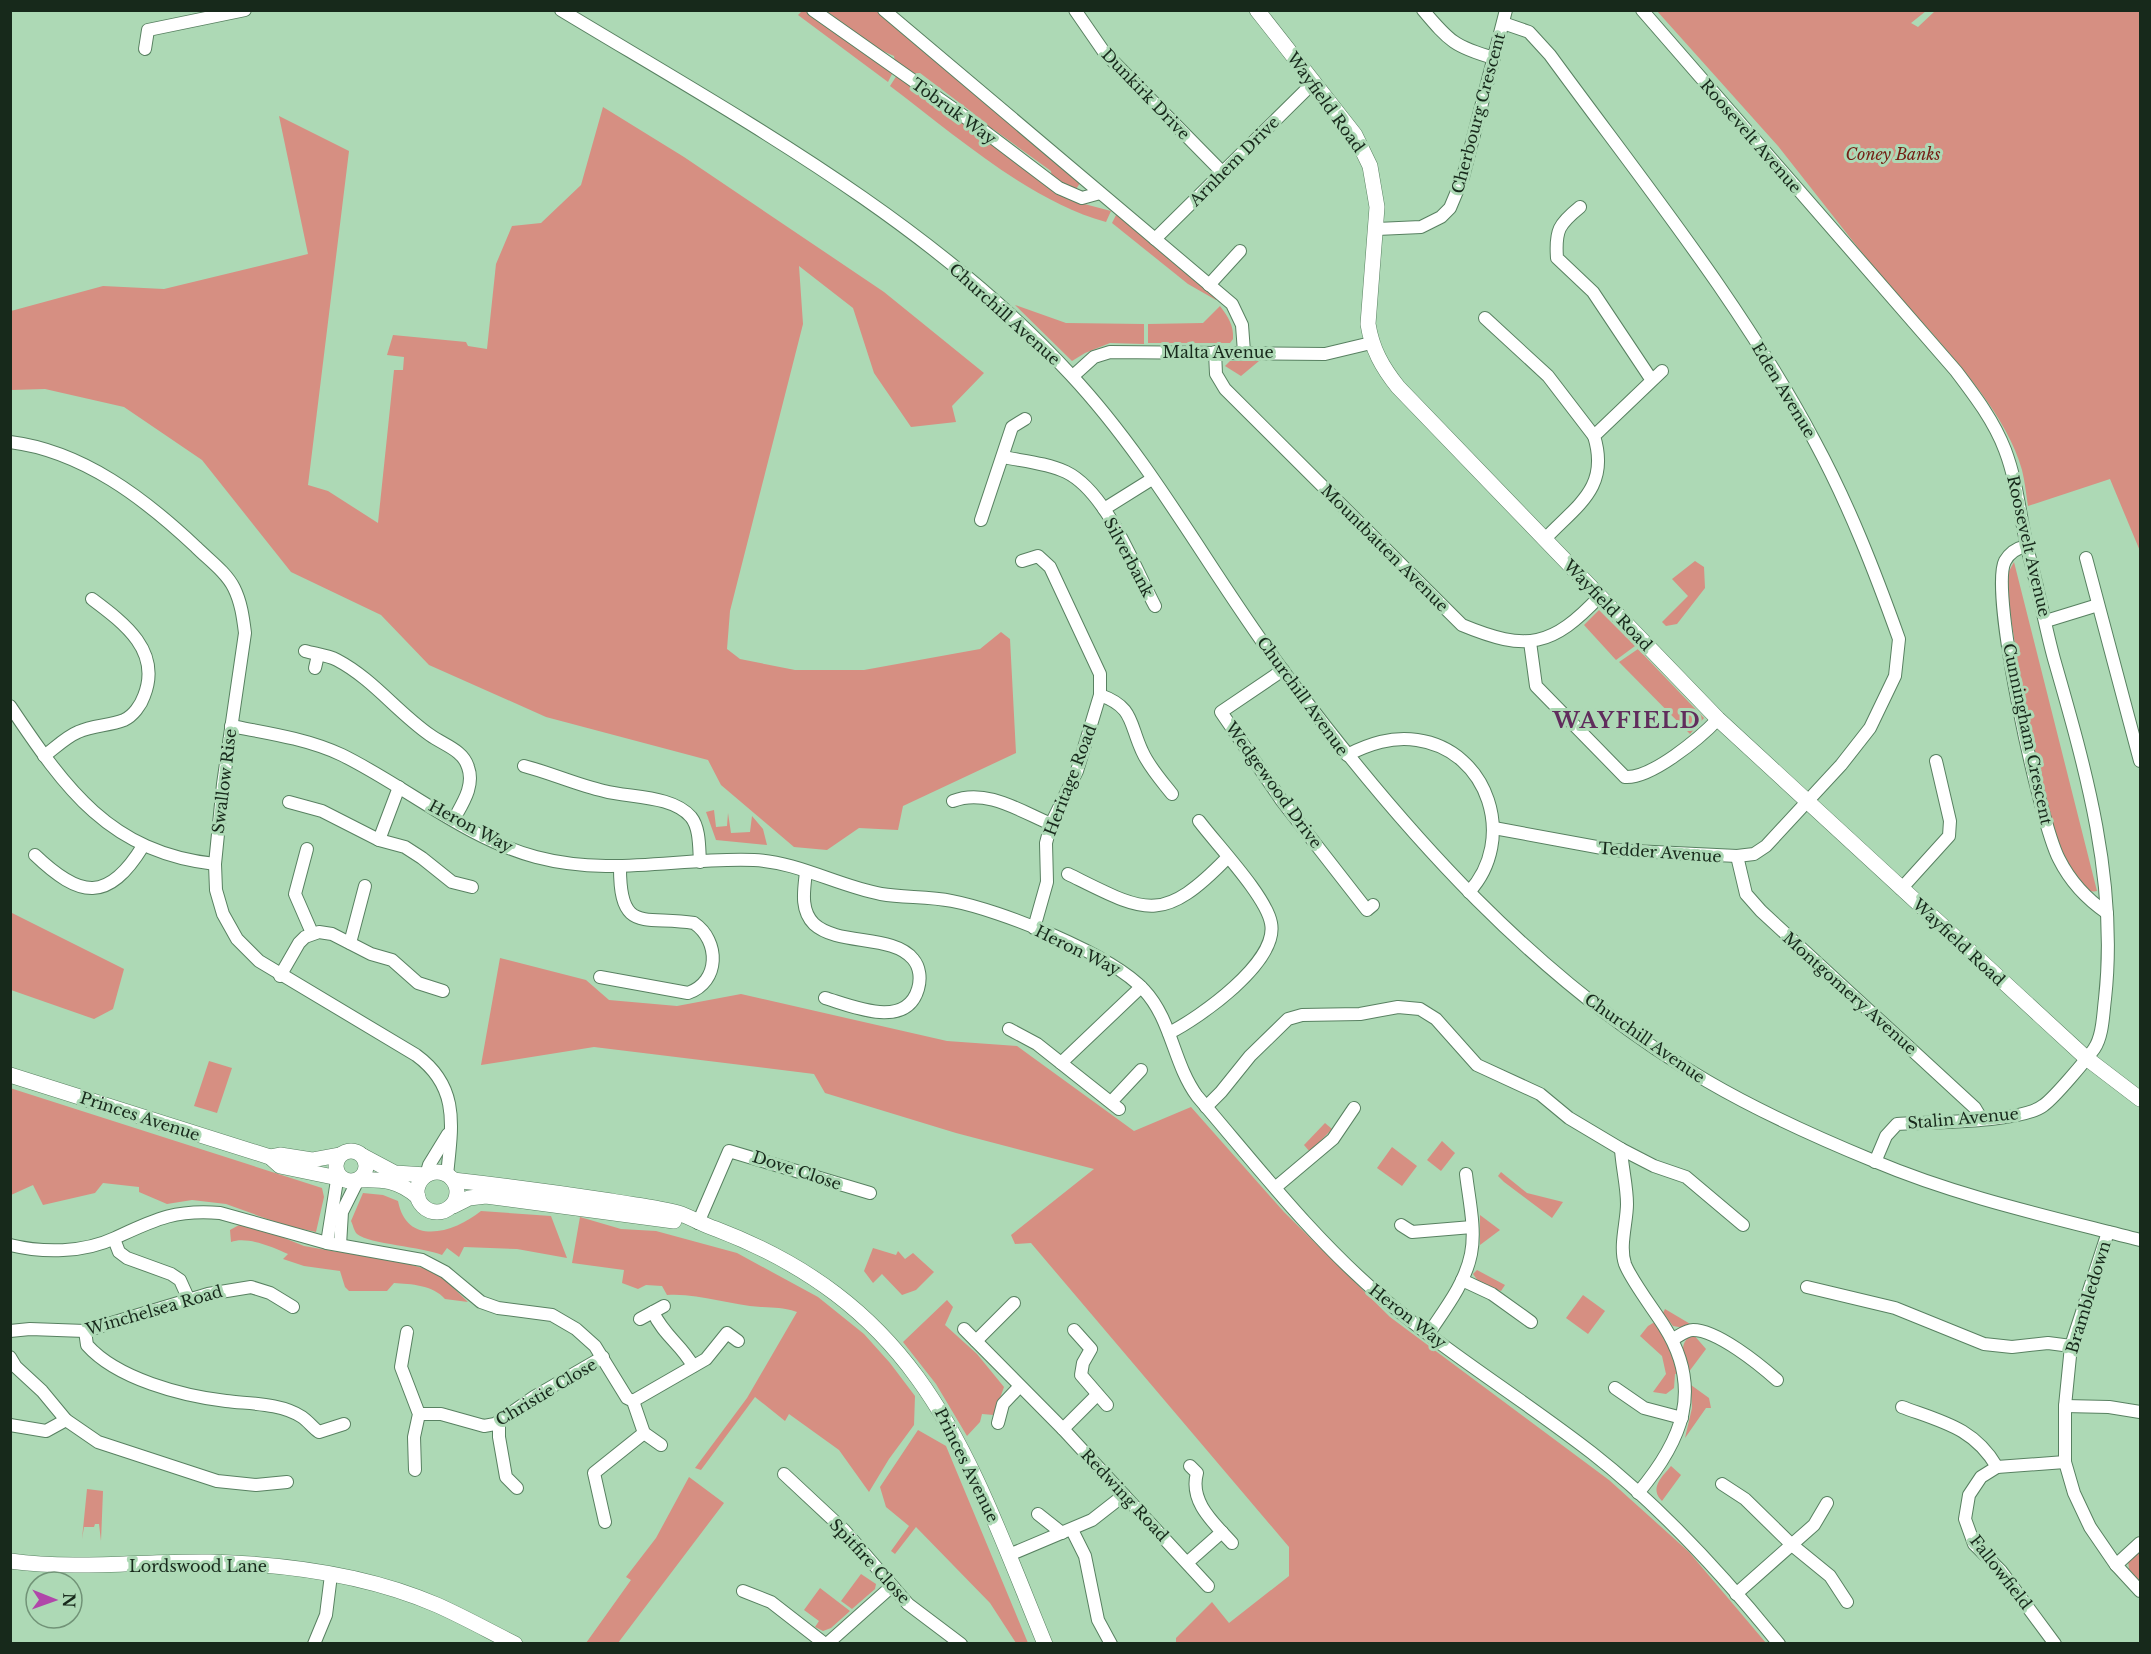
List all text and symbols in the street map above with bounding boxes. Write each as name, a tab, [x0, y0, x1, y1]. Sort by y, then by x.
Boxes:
street label: Cherbourg Crescent	[1447, 30, 1509, 196]
street label: Dunkirk Drive	[1098, 44, 1194, 144]
street label: Wayfield Road	[1282, 47, 1369, 156]
street label: Tobruk Way	[908, 73, 1001, 149]
street label: Roosevelt Avenue	[1696, 75, 1806, 197]
street label: Arnhem Drive	[1184, 112, 1283, 211]
park label: Coney Banks	[1845, 144, 1941, 164]
street label: Churchill Avenue	[945, 259, 1065, 369]
street label: Eden Avenue	[1748, 339, 1820, 441]
street label: Malta Avenue	[1162, 342, 1274, 362]
street label: Roosevelt Avenue	[2003, 473, 2055, 619]
street label: Mountbatten Avenue	[1317, 480, 1453, 616]
street label: Silverbank	[1100, 514, 1158, 600]
street label: Wayfield Road	[1559, 555, 1657, 655]
street label: Churchill Avenue	[1253, 633, 1353, 759]
street label: Cunningham Crescent	[1999, 642, 2057, 826]
district label: WAYFIELD	[1552, 707, 1701, 734]
street label: Wedgewood Drive	[1221, 717, 1327, 852]
street label: Heritage Road	[1040, 721, 1100, 838]
street label: Swallow Rise	[208, 728, 240, 834]
street label: Heron Way	[425, 795, 517, 857]
street label: Tedder Avenue	[1598, 838, 1722, 866]
street label: Wayfield Road	[1908, 893, 2009, 990]
street label: Heron Way	[1032, 921, 1125, 980]
street label: Montgomery Avenue	[1779, 928, 1921, 1058]
street label: Churchill Avenue	[1581, 989, 1709, 1087]
street label: Princes Avenue	[77, 1087, 203, 1145]
street label: Stalin Avenue	[1906, 1103, 2020, 1133]
street label: Dove Close	[750, 1146, 844, 1194]
street label: Brambledown	[2061, 1238, 2115, 1356]
street label: Heron Way	[1365, 1280, 1451, 1353]
street label: Winchelsea Road	[82, 1281, 225, 1339]
street label: Christie Close	[492, 1354, 600, 1430]
street label: Princes Avenue	[931, 1404, 1003, 1526]
street label: Redwing Road	[1077, 1445, 1173, 1546]
street label: Spitfire Close	[825, 1514, 915, 1608]
street label: Fallowfield	[1966, 1531, 2036, 1613]
street label: Lordswood Lane	[129, 1556, 267, 1576]
north arrow	[24, 1570, 84, 1630]
text: N	[59, 1593, 79, 1608]

